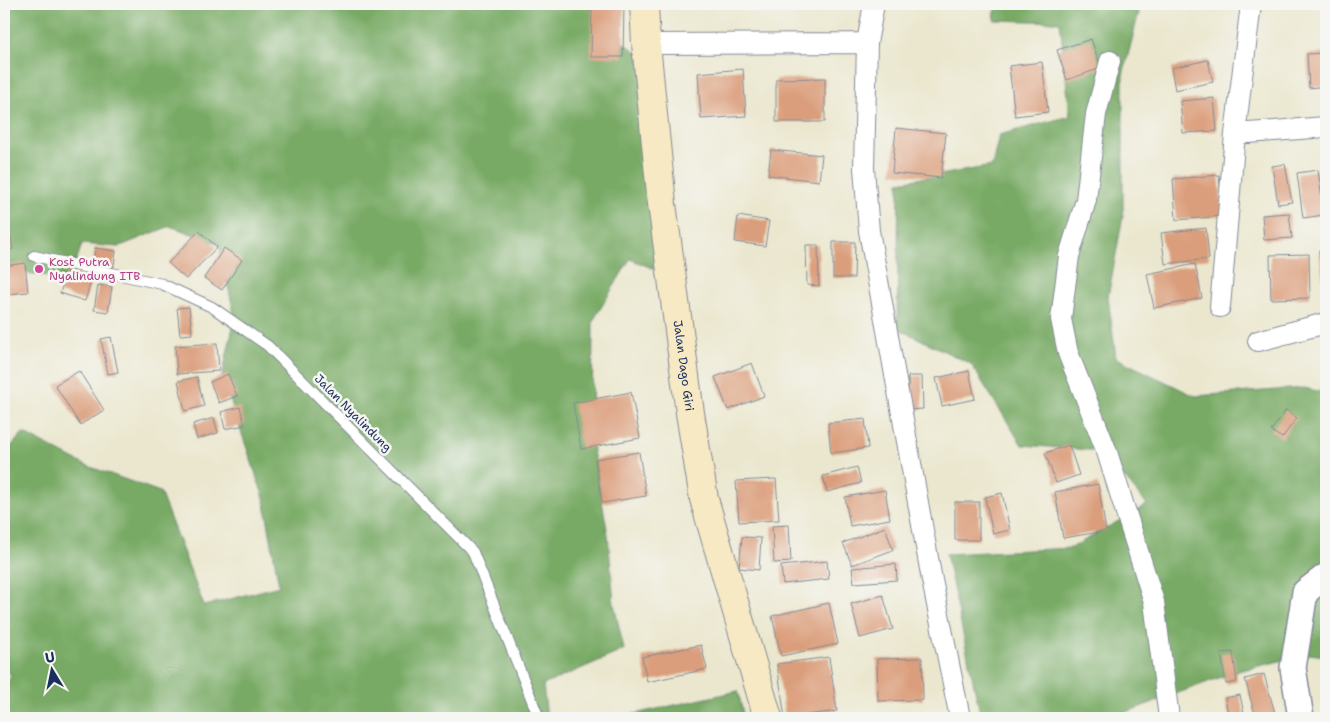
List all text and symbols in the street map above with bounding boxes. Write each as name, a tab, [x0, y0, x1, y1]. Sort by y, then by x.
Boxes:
place label: Kost Putra Nyalindung ITB	[49, 254, 140, 284]
marker: Kost Putra Nyalindung ITB	[33, 263, 45, 275]
street label: Jalan Dago Giri	[670, 319, 698, 412]
street label: Jalan Nyalindung	[311, 371, 395, 455]
north arrow	[28, 644, 78, 694]
text: U	[43, 648, 56, 667]

